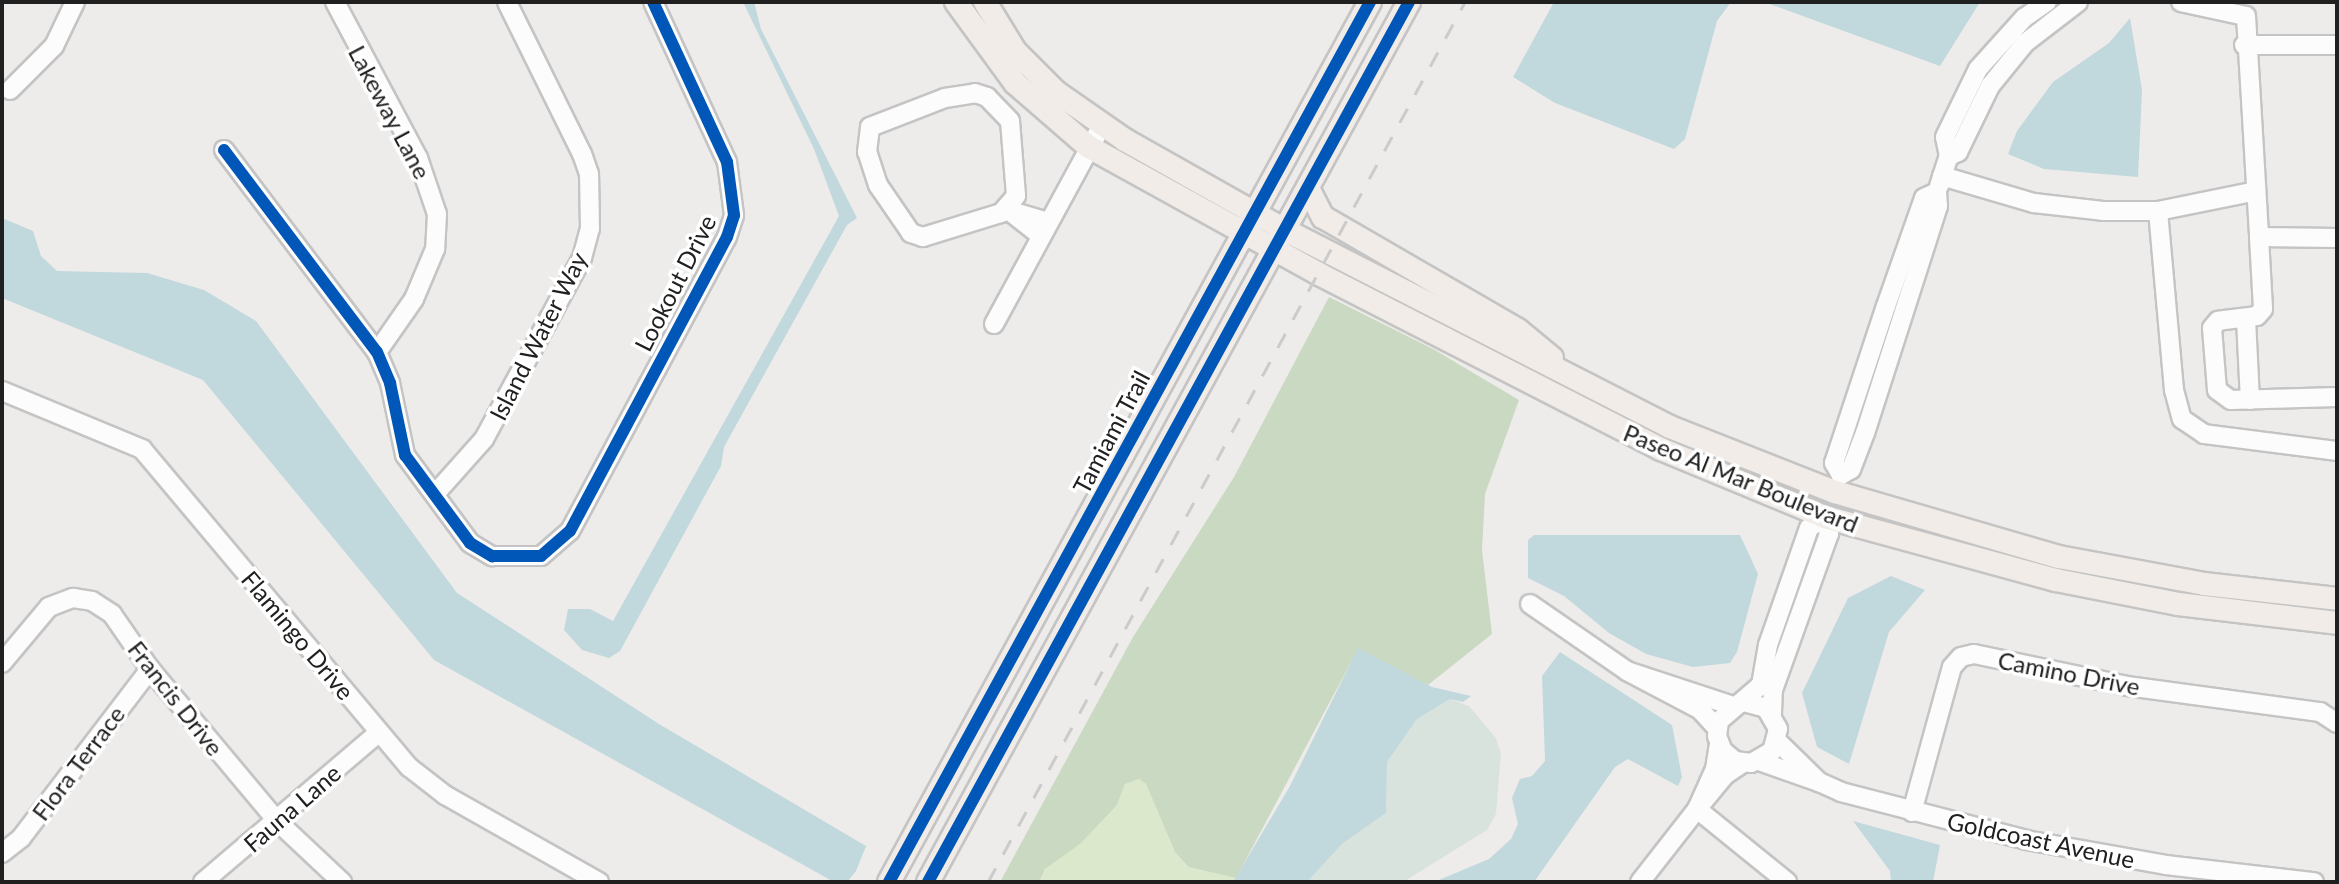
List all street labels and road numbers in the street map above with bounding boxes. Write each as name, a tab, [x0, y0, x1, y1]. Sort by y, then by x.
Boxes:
street label: Lakeway Lane	[343, 40, 437, 184]
street label: Lookout Drive	[628, 210, 722, 356]
street label: Island Water Way	[483, 247, 593, 425]
street label: Tamiami Trail	[1066, 365, 1156, 499]
street label: Paseo Al Mar Boulevard	[1619, 418, 1863, 538]
street label: Flamingo Drive	[236, 565, 360, 705]
street label: Francis Drive	[122, 635, 230, 761]
street label: Camino Drive	[1996, 645, 2142, 701]
street label: Flora Terrace	[25, 700, 131, 826]
street label: Fauna Lane	[238, 758, 346, 858]
street label: Goldcoast Avenue	[1944, 806, 2138, 874]

